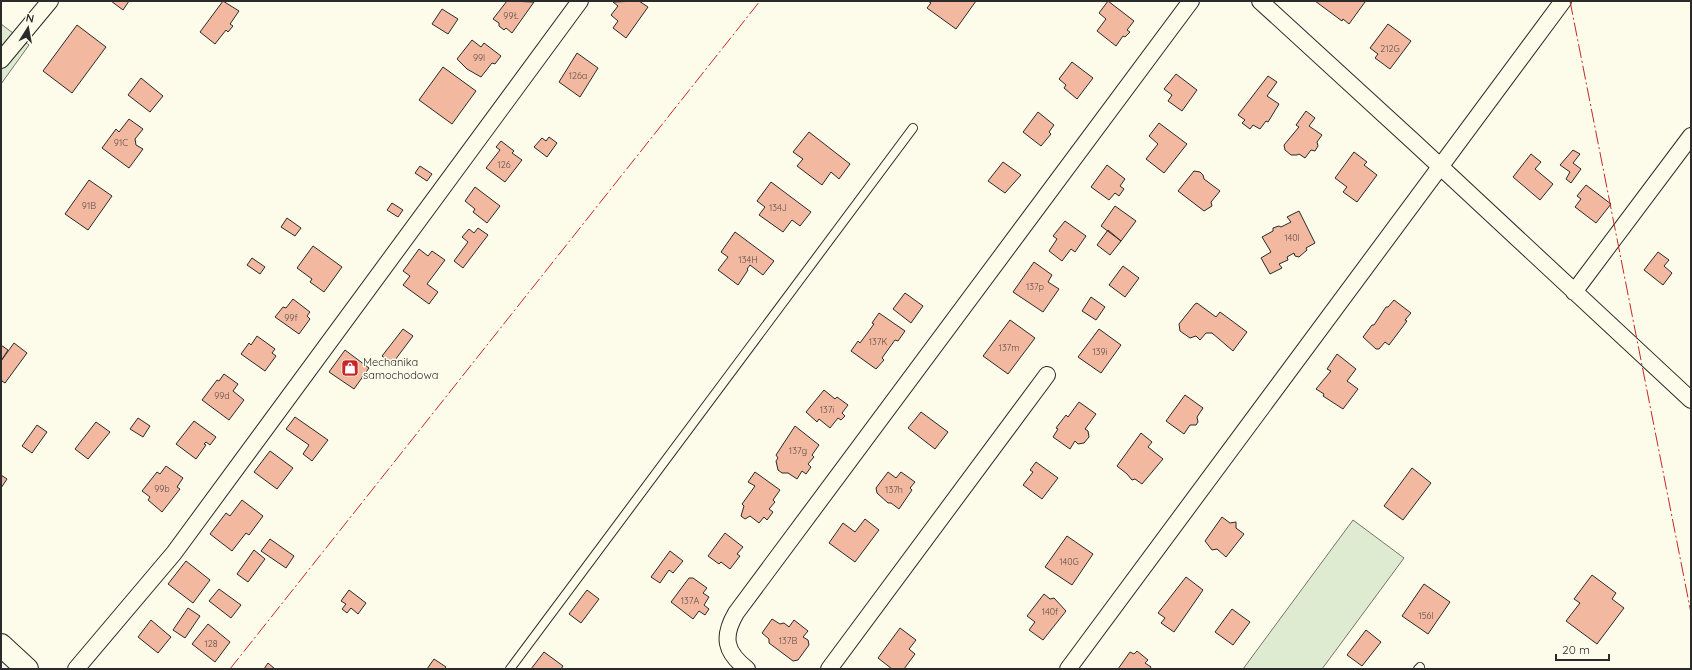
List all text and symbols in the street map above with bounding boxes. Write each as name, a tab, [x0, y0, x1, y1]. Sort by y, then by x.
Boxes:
north arrow	[8, 8, 48, 48]
house number: 99Ł	[503, 10, 519, 21]
text: N	[25, 11, 35, 26]
house number: 212G	[1380, 43, 1400, 54]
house number: 99l	[473, 52, 485, 63]
house number: 126a	[569, 70, 587, 81]
house number: 91C	[114, 137, 128, 148]
house number: 126	[497, 159, 511, 170]
house number: 91B	[82, 200, 96, 211]
house number: 134J	[769, 202, 787, 213]
house number: 140l	[1284, 232, 1300, 243]
house number: 134H	[738, 254, 758, 265]
house number: 137p	[1026, 281, 1045, 292]
house number: 99f	[284, 312, 298, 323]
house number: 137K	[869, 336, 887, 347]
house number: 137m	[999, 342, 1019, 353]
house number: 139i	[1093, 346, 1108, 357]
place label: Mechanika samochodowa	[363, 355, 438, 382]
shop icon: Mechanika samochodowa	[340, 358, 360, 378]
house number: 99d	[214, 390, 230, 401]
house number: 137i	[820, 404, 834, 415]
house number: 137g	[789, 445, 807, 456]
house number: 99b	[154, 483, 170, 494]
house number: 137h	[885, 484, 903, 495]
house number: 140G	[1059, 556, 1079, 567]
house number: 137A	[681, 595, 699, 606]
house number: 140f	[1042, 606, 1059, 617]
house number: 156I	[1418, 610, 1434, 621]
house number: 137B	[779, 635, 797, 646]
scale bar	[1556, 636, 1609, 662]
house number: 128	[204, 638, 218, 649]
text: 20 m	[1562, 642, 1590, 657]

